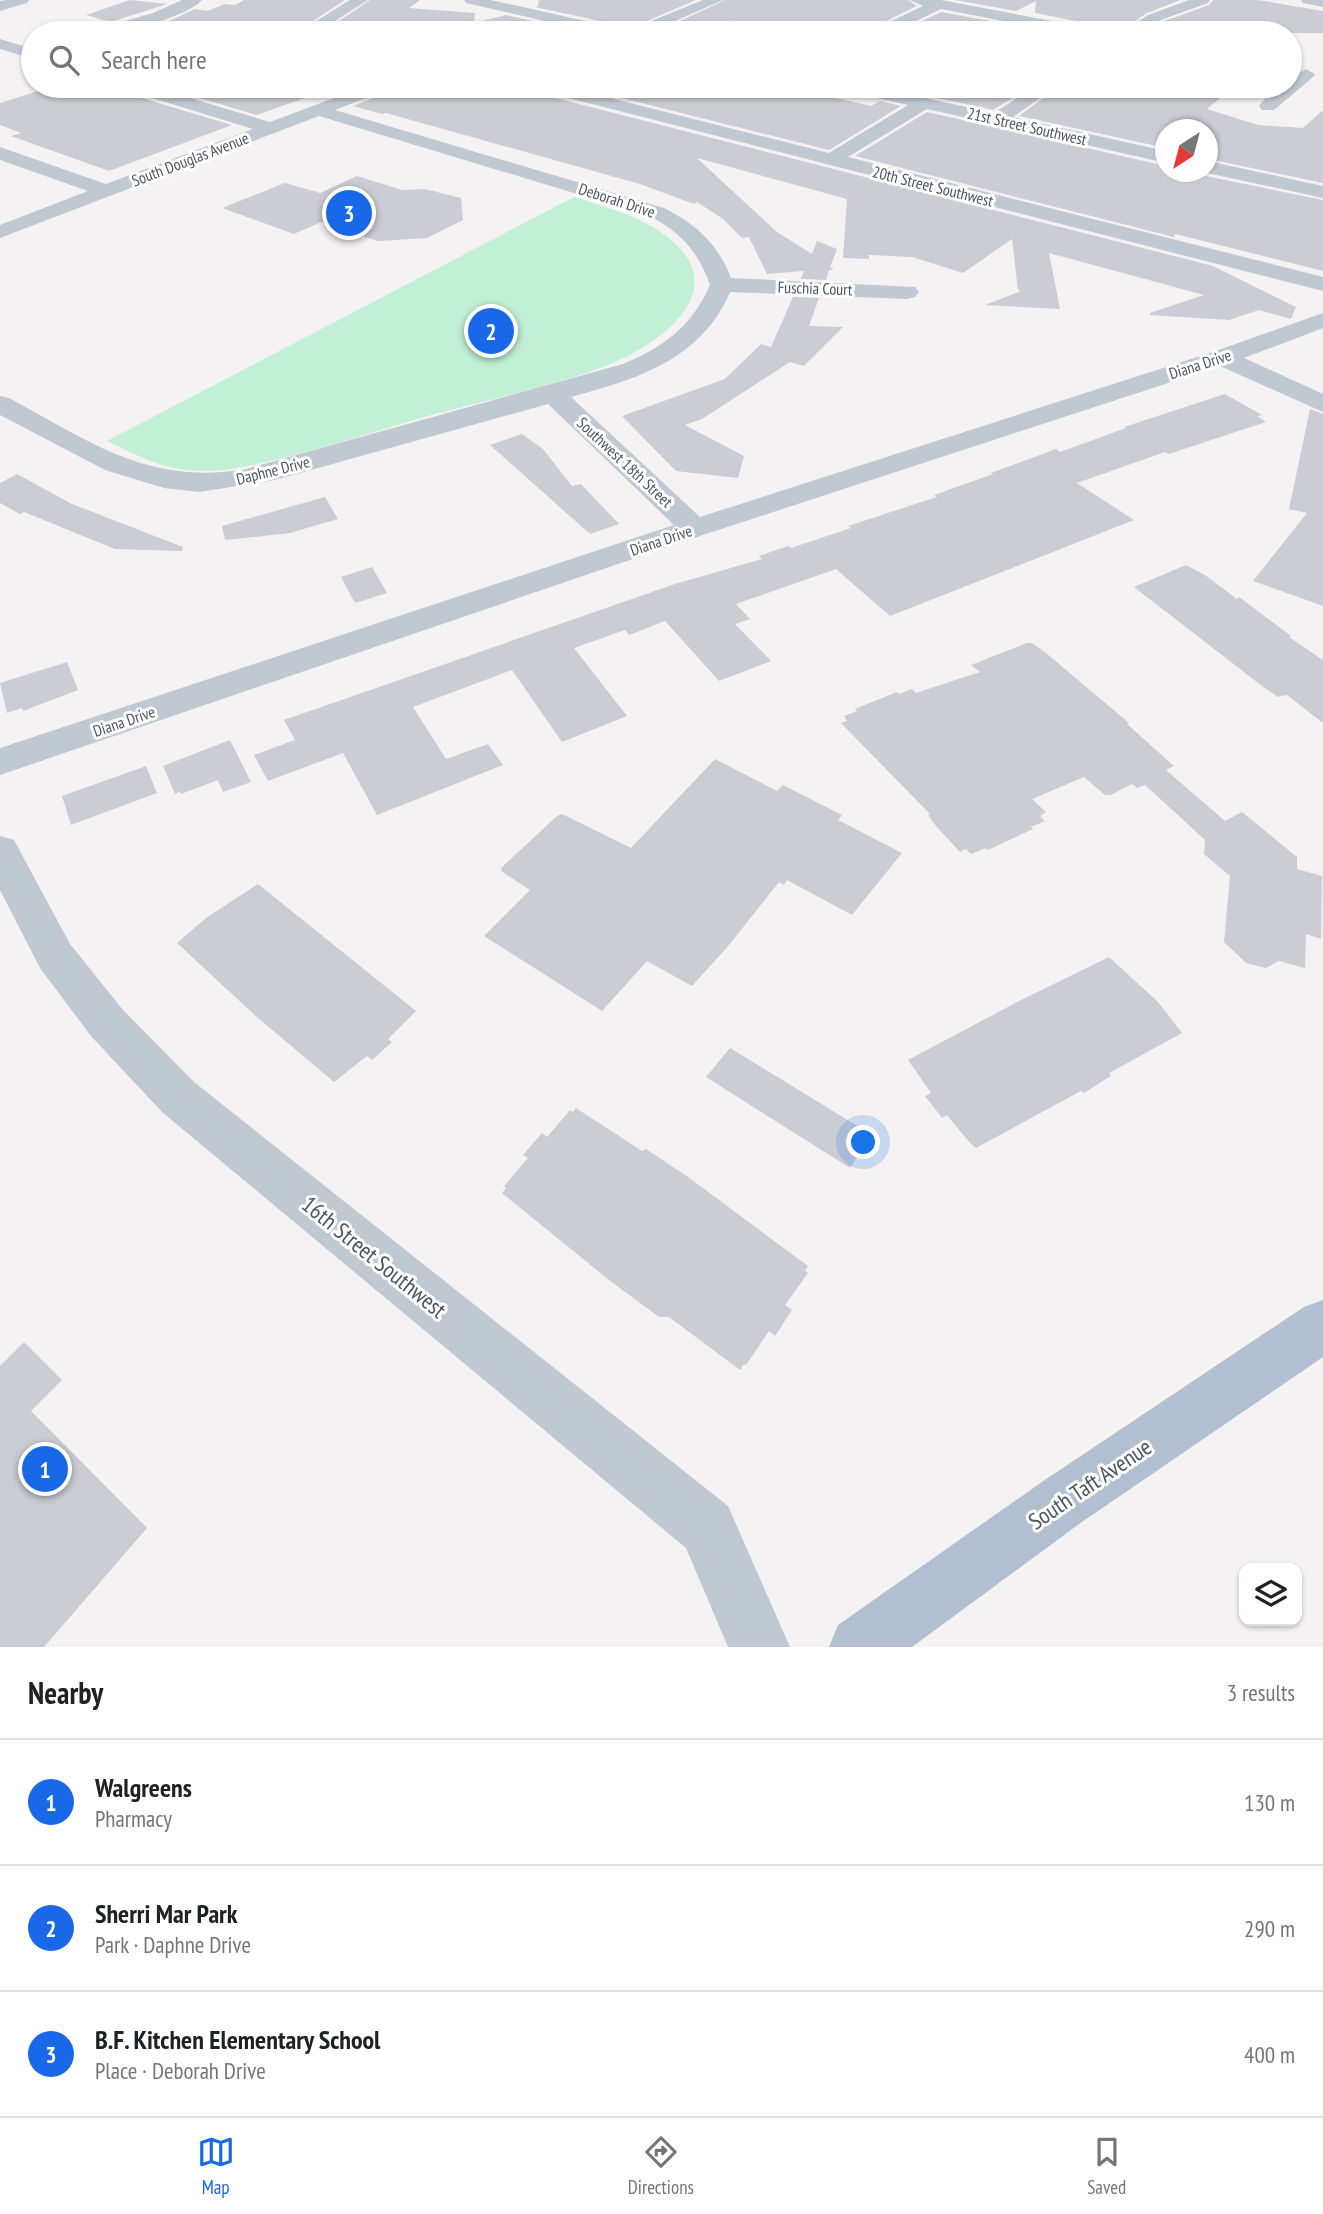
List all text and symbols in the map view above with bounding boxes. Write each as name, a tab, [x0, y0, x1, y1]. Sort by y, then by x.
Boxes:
search box	[21, 21, 1302, 98]
icon: search	[45, 41, 83, 79]
text: Search here	[101, 43, 207, 76]
street label: 21st Street Southwest	[965, 103, 1089, 150]
north arrow	[1155, 119, 1218, 182]
street label: South Douglas Avenue	[129, 128, 251, 190]
street label: 20th Street Southwest	[871, 161, 996, 211]
street label: Deborah Drive	[576, 178, 658, 222]
pin: 3	[326, 187, 372, 239]
street label: Fuschia Court	[777, 277, 853, 299]
pin: 2	[468, 305, 514, 357]
street label: Diana Drive	[1166, 345, 1234, 383]
street label: Southwest 18th Street	[573, 413, 677, 512]
street label: Daphne Drive	[234, 451, 312, 489]
street label: Diana Drive	[627, 520, 695, 560]
street label: Diana Drive	[90, 701, 158, 741]
your location	[846, 1125, 880, 1159]
street label: 16th Street Southwest	[296, 1189, 453, 1324]
street label: South Taft Avenue	[1023, 1432, 1157, 1535]
pin: 1	[22, 1443, 68, 1495]
map controls	[1239, 1563, 1302, 1626]
button: layers	[1239, 1563, 1302, 1626]
text: Nearby	[28, 1673, 103, 1712]
text: 3 results	[1227, 1678, 1295, 1707]
text: Walgreens	[95, 1771, 192, 1804]
text: 1	[46, 1788, 57, 1817]
text: 130 m	[1244, 1788, 1295, 1817]
text: Pharmacy	[95, 1804, 172, 1833]
text: Sherri Mar Park	[95, 1897, 237, 1930]
text: 2	[46, 1914, 57, 1943]
text: 290 m	[1244, 1914, 1295, 1943]
text: Park · Daphne Drive	[95, 1930, 251, 1959]
text: B.F. Kitchen Elementary School	[95, 2023, 380, 2056]
text: 3	[46, 2040, 57, 2069]
text: 400 m	[1244, 2040, 1295, 2069]
text: Place · Deborah Drive	[95, 2056, 266, 2085]
tab: Map	[197, 2133, 235, 2199]
tab: Directions	[628, 2133, 694, 2199]
tab: Saved	[1087, 2133, 1126, 2199]

